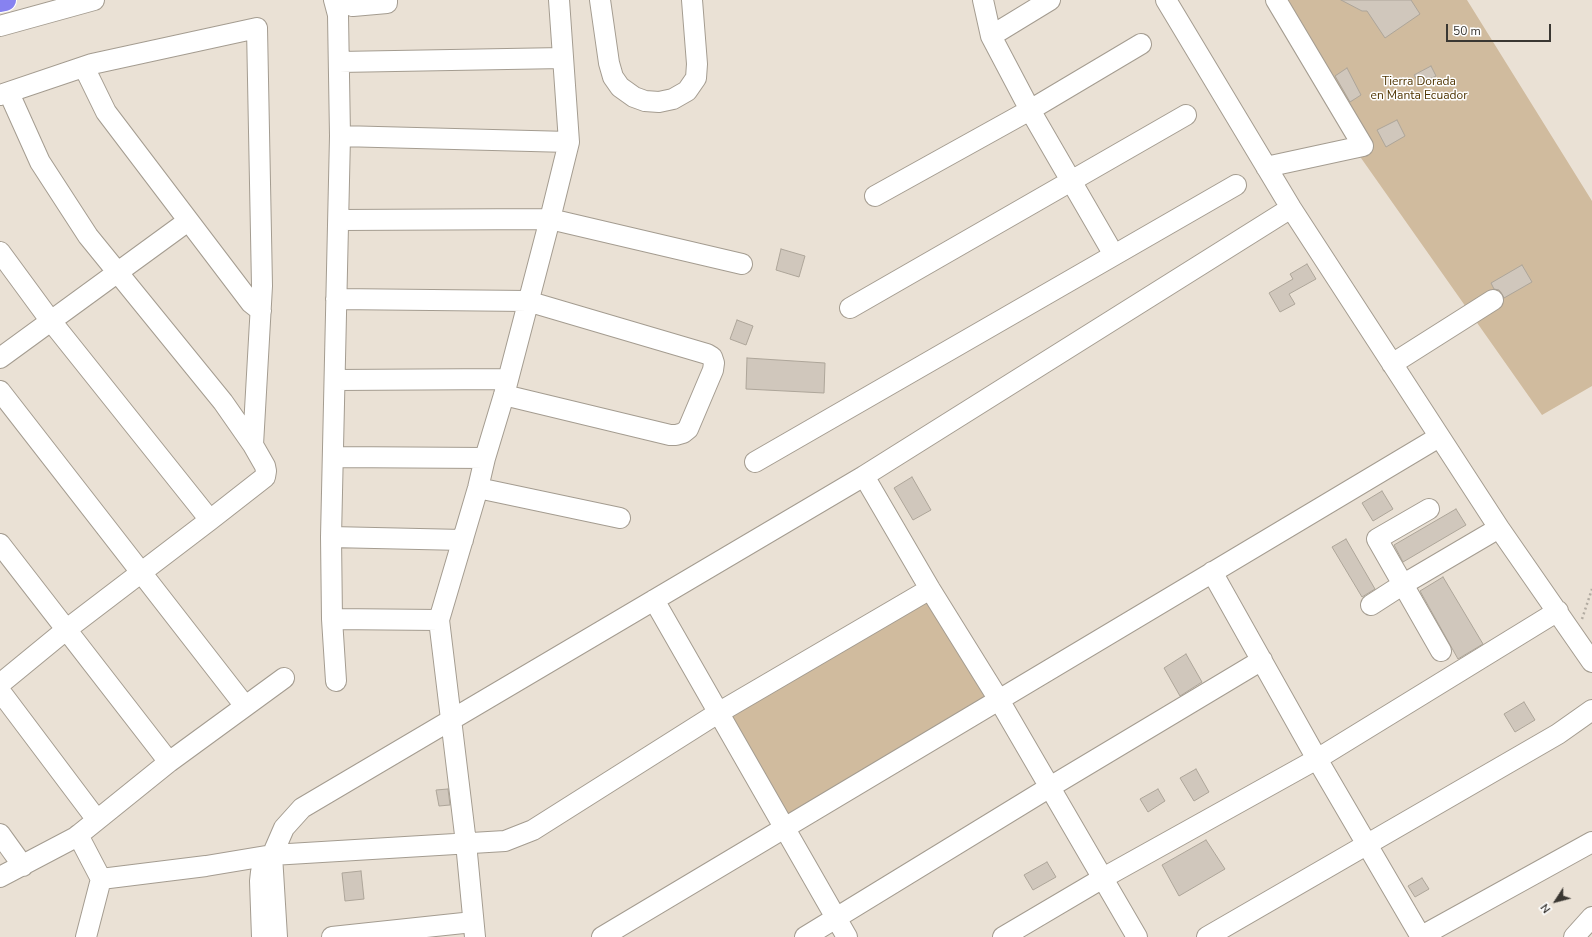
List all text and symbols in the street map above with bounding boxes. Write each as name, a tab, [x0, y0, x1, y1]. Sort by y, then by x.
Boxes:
scale bar	[1448, 16, 1553, 42]
text: 50 m	[1453, 23, 1481, 39]
park label: Tierra Dorada en Manta Ecuador	[1371, 75, 1467, 103]
north arrow	[1536, 881, 1576, 921]
text: N	[1537, 901, 1554, 916]

